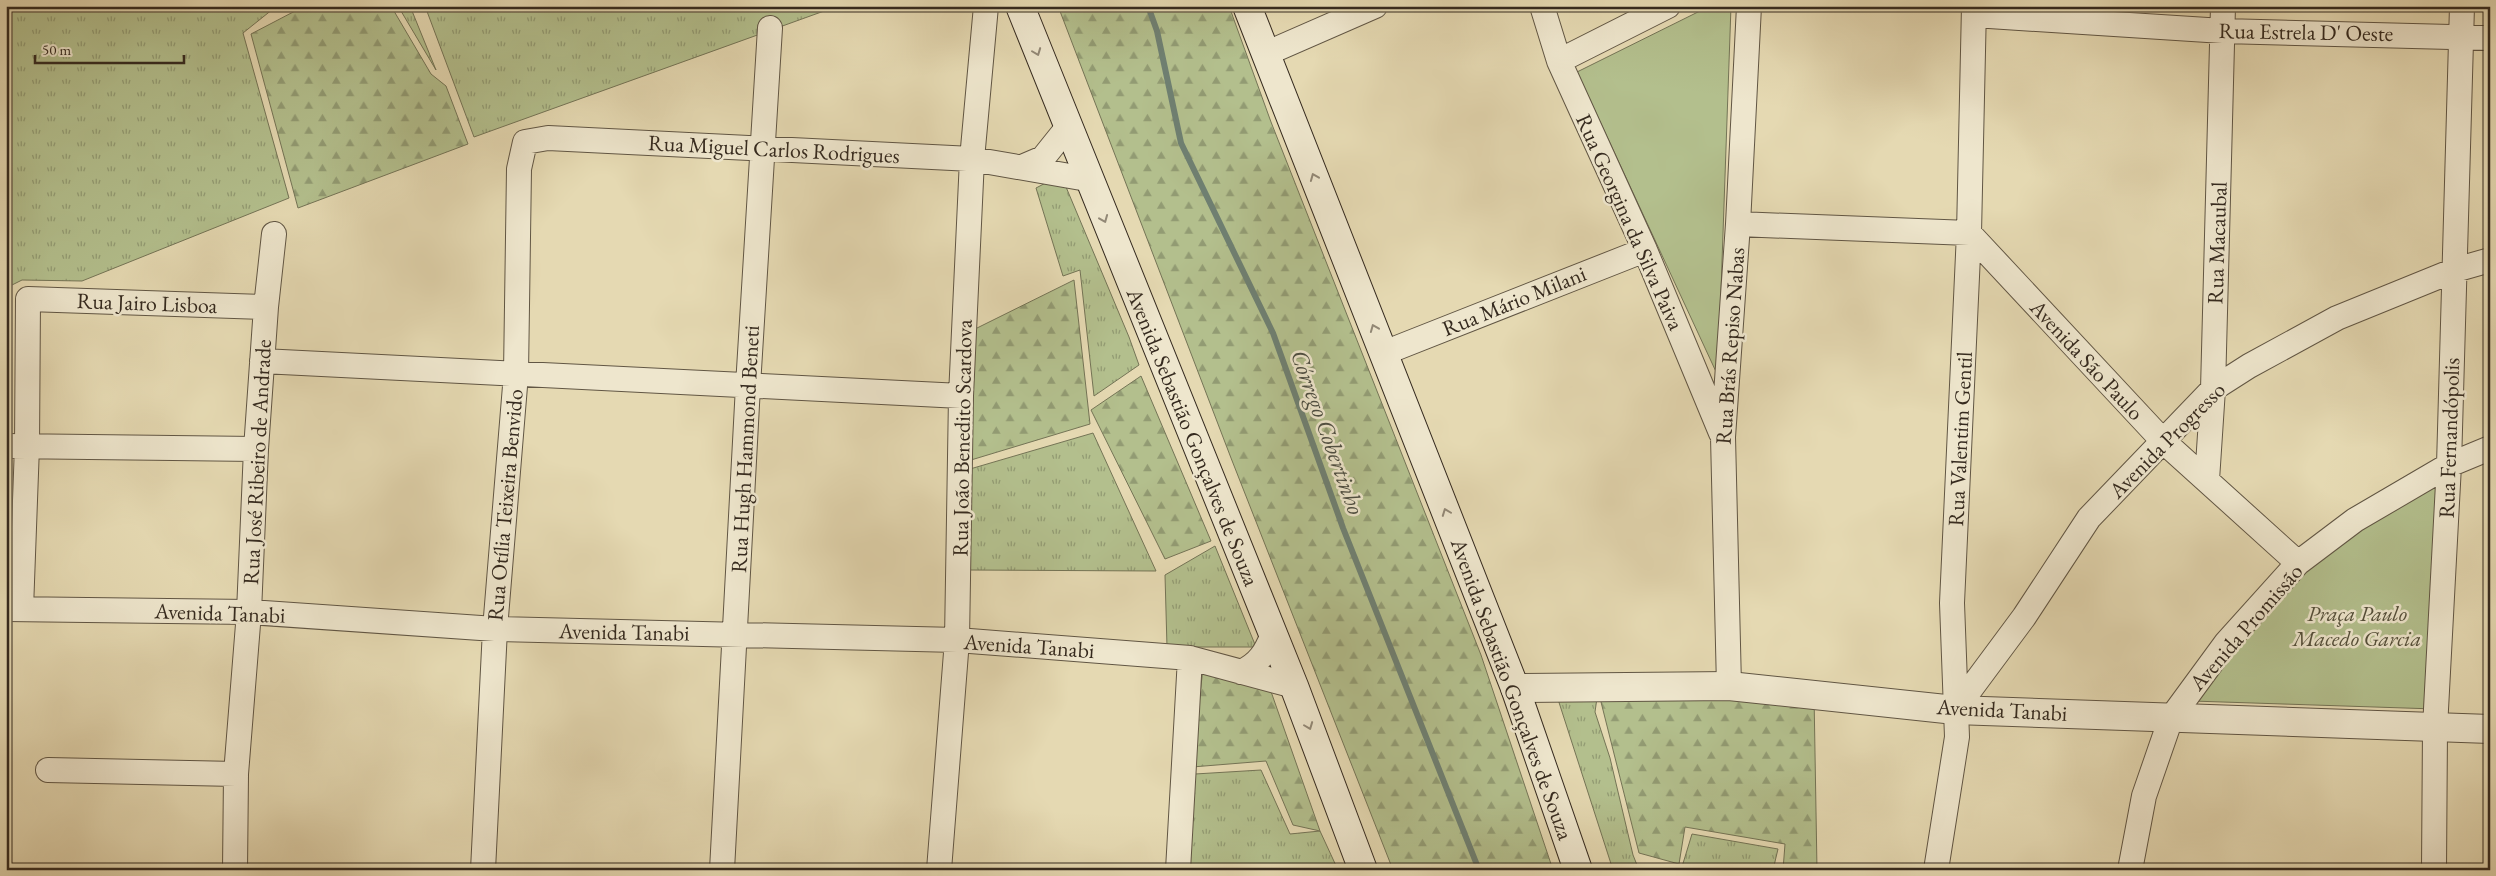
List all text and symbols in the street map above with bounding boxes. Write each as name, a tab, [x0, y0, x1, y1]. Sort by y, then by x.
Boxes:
street label: Rua Estrela D' Oeste	[2218, 16, 2394, 48]
scale bar	[35, 32, 184, 64]
text: 50 m	[42, 40, 71, 59]
one-way arrow	[1032, 47, 1042, 55]
street label: Rua Georgina da Silva Paiva	[1569, 109, 1691, 335]
street label: Rua Miguel Carlos Rodrigues	[647, 128, 901, 170]
one-way arrow	[1310, 173, 1320, 182]
street label: Rua Macaubal	[2200, 181, 2234, 305]
one-way arrow	[1098, 214, 1108, 223]
street label: Rua Brás Repiso Nabas	[1709, 247, 1751, 445]
street label: Rua Mário Milani	[1438, 259, 1590, 343]
street label: Avenida Sebastião Gonçalves de Souza	[1119, 283, 1266, 590]
street label: Rua Jairo Lisboa	[76, 286, 218, 320]
street label: Avenida São Paulo	[2023, 293, 2150, 426]
street label: Rua João Benedito Scardova	[945, 319, 979, 557]
street label: Rua Hugh Hammond Beneti	[724, 324, 766, 574]
one-way arrow	[1370, 325, 1380, 333]
street label: Rua José Ribeiro de Andrade	[236, 338, 278, 586]
water label: Córrego Cobertinho	[1284, 345, 1372, 519]
street label: Rua Valentim Gentil	[1941, 351, 1979, 527]
street label: Rua Fernandópolis	[2432, 357, 2466, 519]
street label: Avenida Progresso	[2102, 375, 2232, 505]
street label: Rua Otília Teixeira Benvido	[480, 388, 530, 622]
one-way arrow	[1442, 508, 1452, 517]
street label: Avenida Sebastião Gonçalves de Souza	[1443, 533, 1580, 844]
street label: Avenida Promissão	[2182, 557, 2309, 697]
street label: Avenida Tanabi	[153, 596, 286, 630]
park label: Praça Paulo Macedo Garcia	[2291, 599, 2421, 653]
street label: Avenida Tanabi	[557, 616, 690, 648]
street label: Avenida Tanabi	[962, 627, 1095, 665]
street label: Avenida Tanabi	[1935, 692, 2068, 728]
one-way arrow	[1303, 722, 1313, 730]

